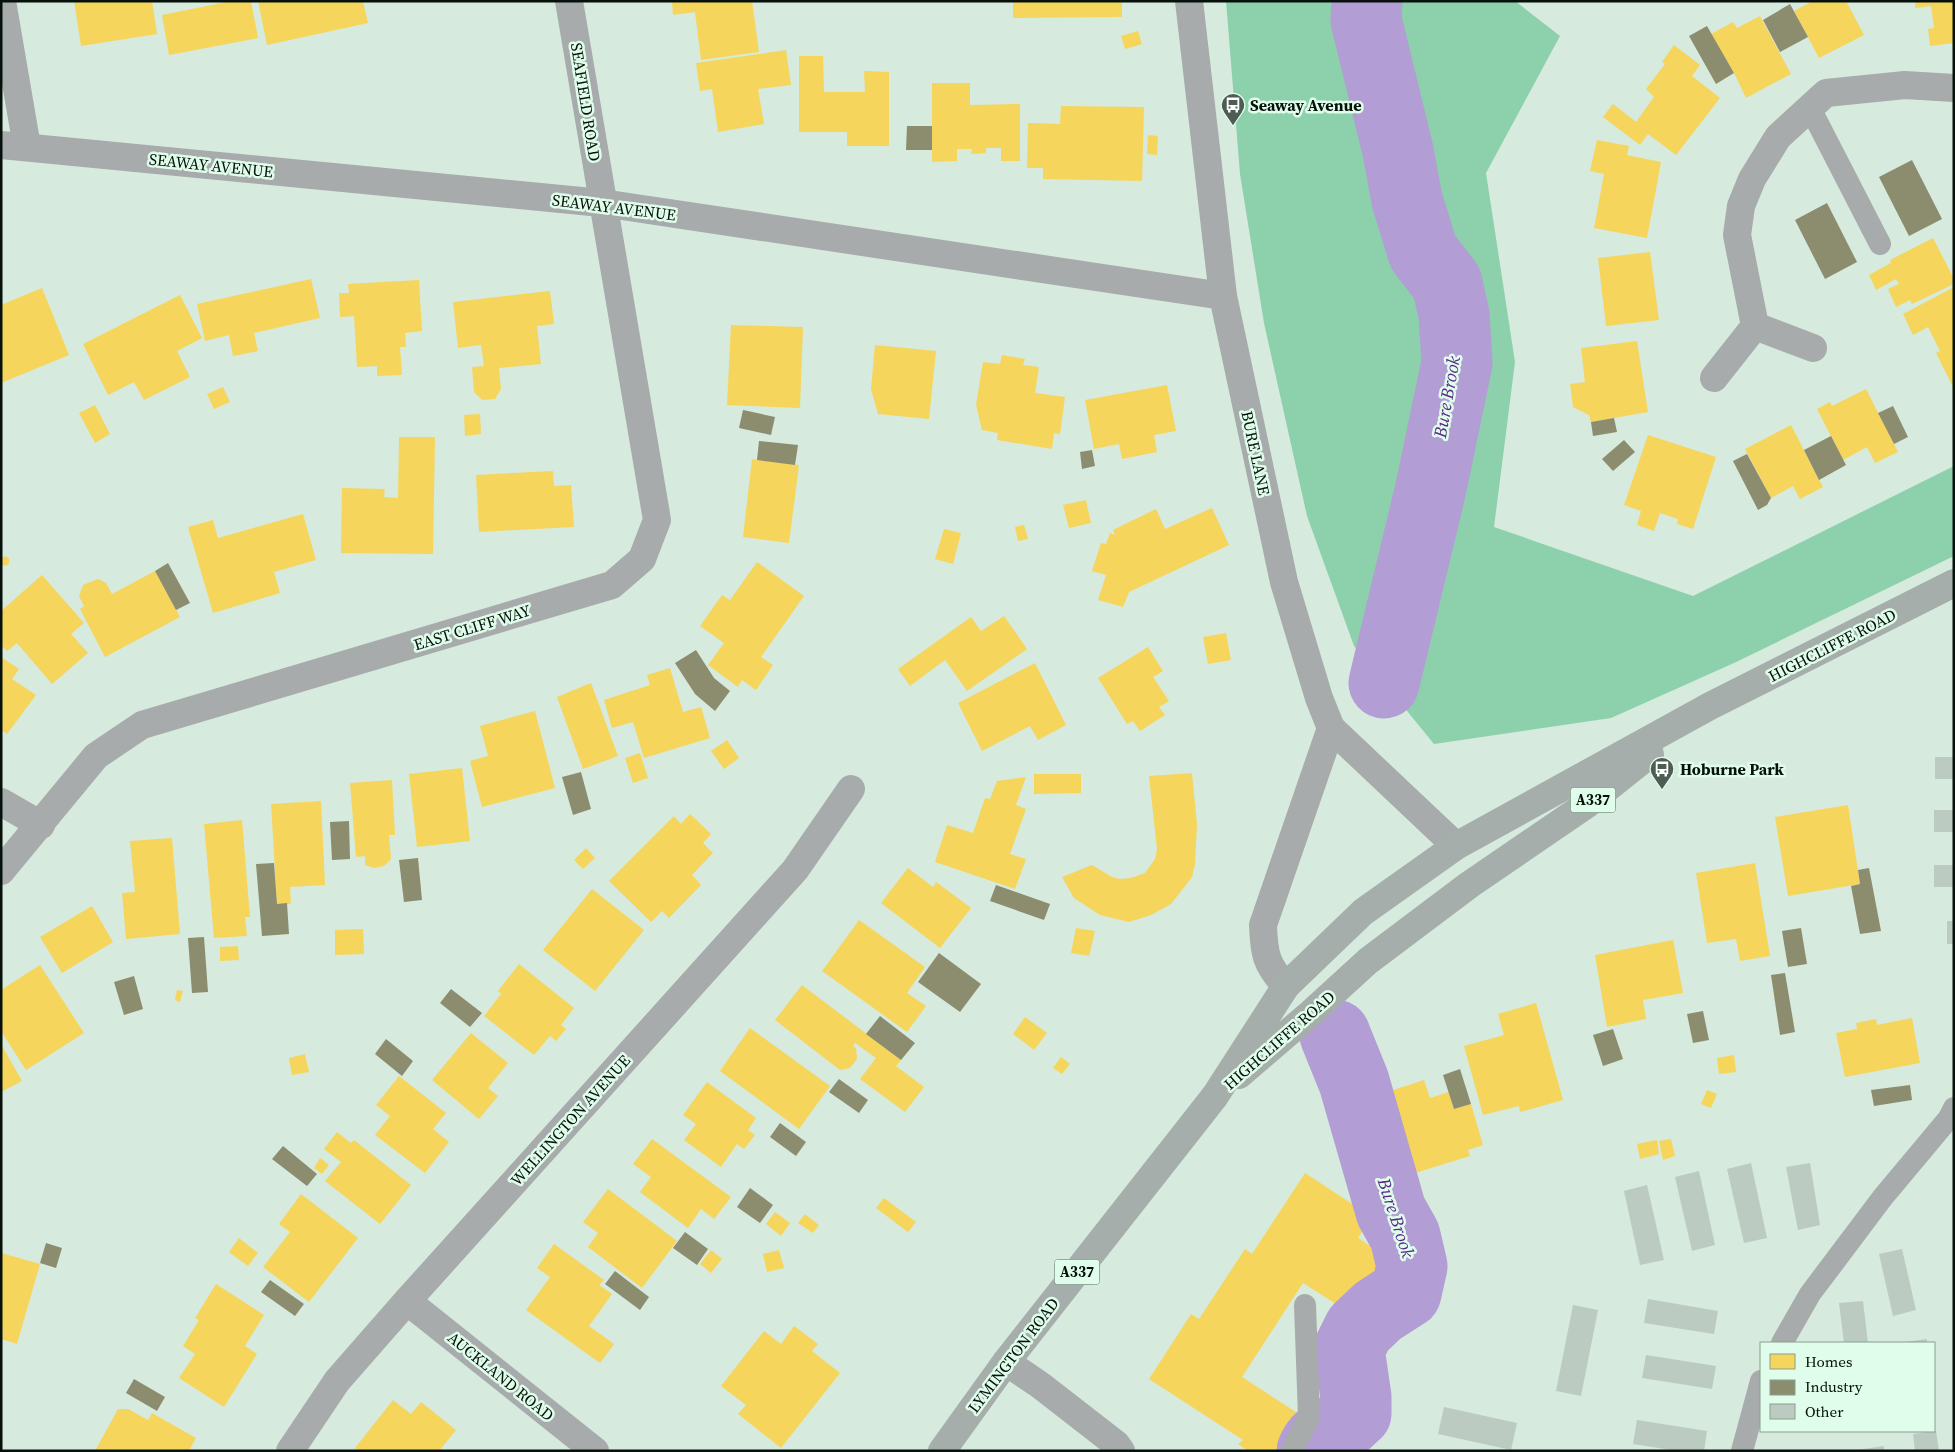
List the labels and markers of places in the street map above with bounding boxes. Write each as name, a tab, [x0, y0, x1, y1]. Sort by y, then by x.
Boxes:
bus stop icon: Seaway Avenue	[1220, 92, 1246, 126]
place label: Seaway Avenue	[1250, 94, 1361, 116]
bus stop icon: Hoburne Park	[1649, 756, 1675, 790]
place label: Hoburne Park	[1680, 758, 1784, 780]

